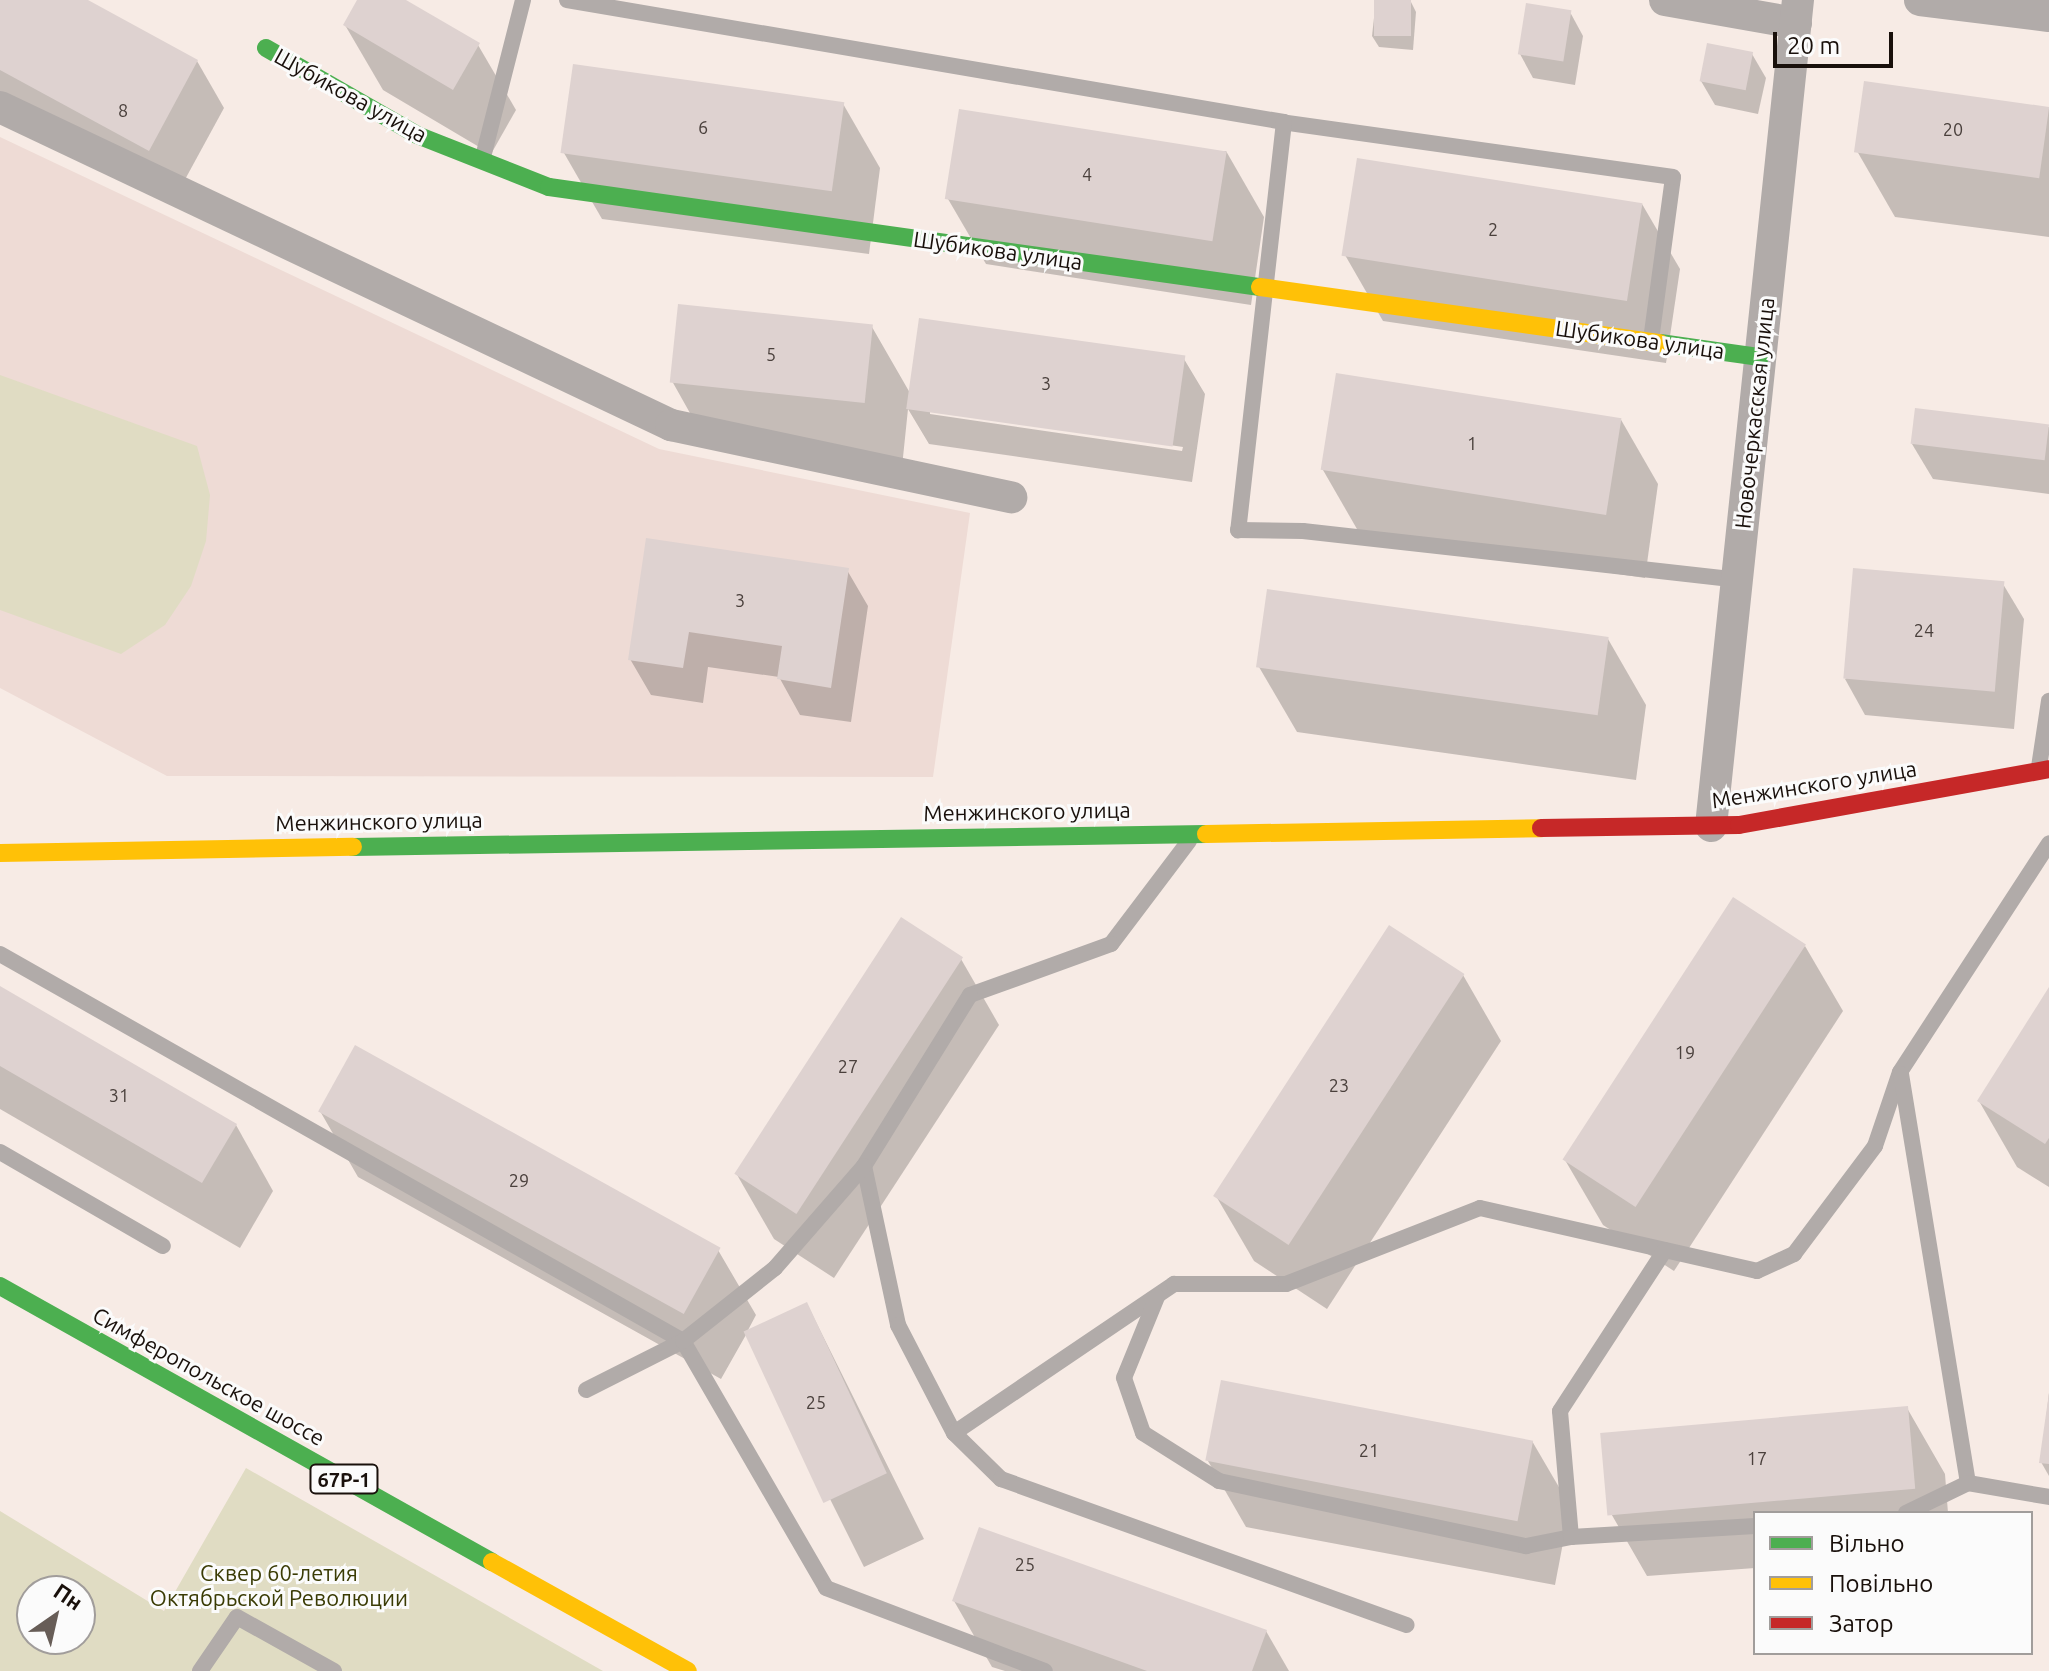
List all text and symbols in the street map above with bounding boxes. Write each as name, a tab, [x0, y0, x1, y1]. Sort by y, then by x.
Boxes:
scale bar	[1777, 16, 1897, 66]
text: 20 m	[1787, 32, 1840, 59]
street label: Шубикова улица	[270, 42, 432, 148]
house number: 8	[118, 99, 128, 121]
house number: 6	[698, 116, 708, 138]
house number: 20	[1943, 118, 1963, 140]
house number: 4	[1082, 163, 1092, 185]
house number: 2	[1488, 218, 1498, 240]
street label: Шубикова улица	[912, 225, 1084, 275]
street label: Новочеркасская улица	[1729, 296, 1779, 530]
street label: Шубикова улица	[1554, 314, 1726, 364]
house number: 5	[766, 343, 776, 365]
house number: 3	[1041, 372, 1051, 394]
house number: 1	[1467, 432, 1477, 454]
house number: 3	[735, 589, 745, 611]
house number: 24	[1914, 619, 1934, 641]
street label: Менжинского улица	[1710, 755, 1918, 813]
street label: Менжинского улица	[923, 796, 1131, 826]
street label: Менжинского улица	[275, 806, 483, 836]
house number: 19	[1675, 1041, 1695, 1063]
house number: 27	[838, 1055, 858, 1077]
house number: 23	[1329, 1074, 1349, 1096]
house number: 31	[109, 1084, 129, 1106]
house number: 29	[509, 1169, 529, 1191]
street label: Симферопольское шоссе	[88, 1301, 330, 1451]
house number: 25	[806, 1391, 826, 1413]
house number: 21	[1359, 1439, 1379, 1461]
house number: 17	[1747, 1447, 1767, 1469]
road number: 67Р-1	[308, 1463, 380, 1495]
legend	[1753, 1511, 2033, 1655]
text: Вільно	[1829, 1530, 1905, 1557]
house number: 25	[1015, 1553, 1035, 1575]
park label: Сквер 60-летия Октябрьской Революции	[150, 1559, 408, 1610]
text: Повільно	[1829, 1570, 1933, 1597]
north arrow	[16, 1575, 96, 1655]
text: Пн	[50, 1578, 88, 1615]
text: Затор	[1829, 1610, 1894, 1637]

